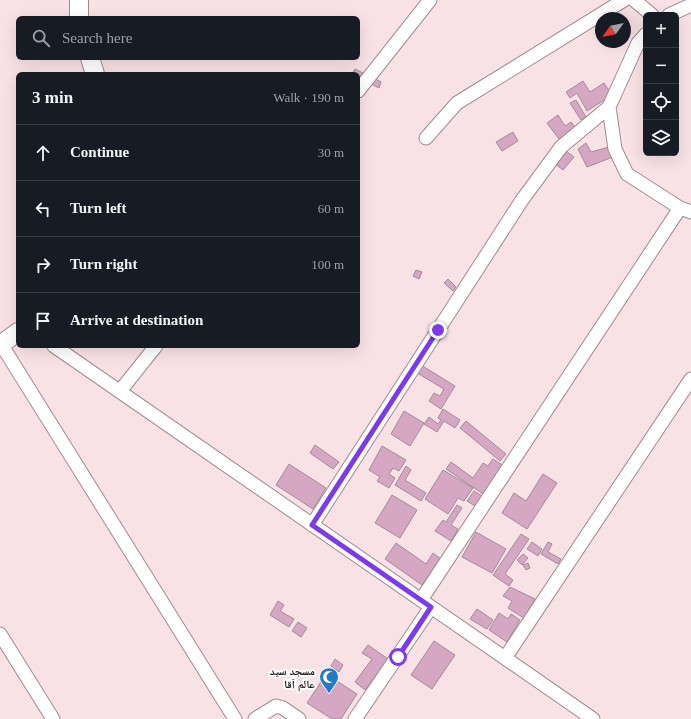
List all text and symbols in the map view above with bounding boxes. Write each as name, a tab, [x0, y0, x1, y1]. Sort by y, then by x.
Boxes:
north arrow	[595, 12, 631, 48]
map controls	[643, 12, 679, 156]
button: +	[643, 12, 679, 48]
search box	[16, 16, 360, 60]
icon: search	[30, 27, 52, 49]
text: Search here	[62, 30, 132, 46]
button: −	[643, 48, 679, 84]
button: locate	[643, 84, 679, 120]
text: 3 min	[32, 88, 73, 107]
text: Walk · 190 m	[273, 90, 344, 105]
button: layers	[643, 120, 679, 156]
icon: ahead	[32, 142, 54, 164]
text: Continue	[70, 144, 129, 160]
text: 30 m	[318, 145, 344, 160]
icon: left	[32, 198, 54, 220]
text: Turn left	[70, 200, 127, 216]
text: 60 m	[318, 201, 344, 216]
icon: right	[32, 254, 54, 276]
text: Turn right	[70, 256, 137, 272]
text: 100 m	[311, 257, 344, 272]
icon: arrive	[32, 310, 54, 332]
text: Arrive at destination	[70, 312, 203, 328]
route end	[429, 321, 447, 339]
route start	[389, 648, 407, 666]
place label: مسجد سید عالم آقا	[270, 665, 315, 692]
mosque icon: مسجد سید عالم آقا	[318, 666, 340, 694]

